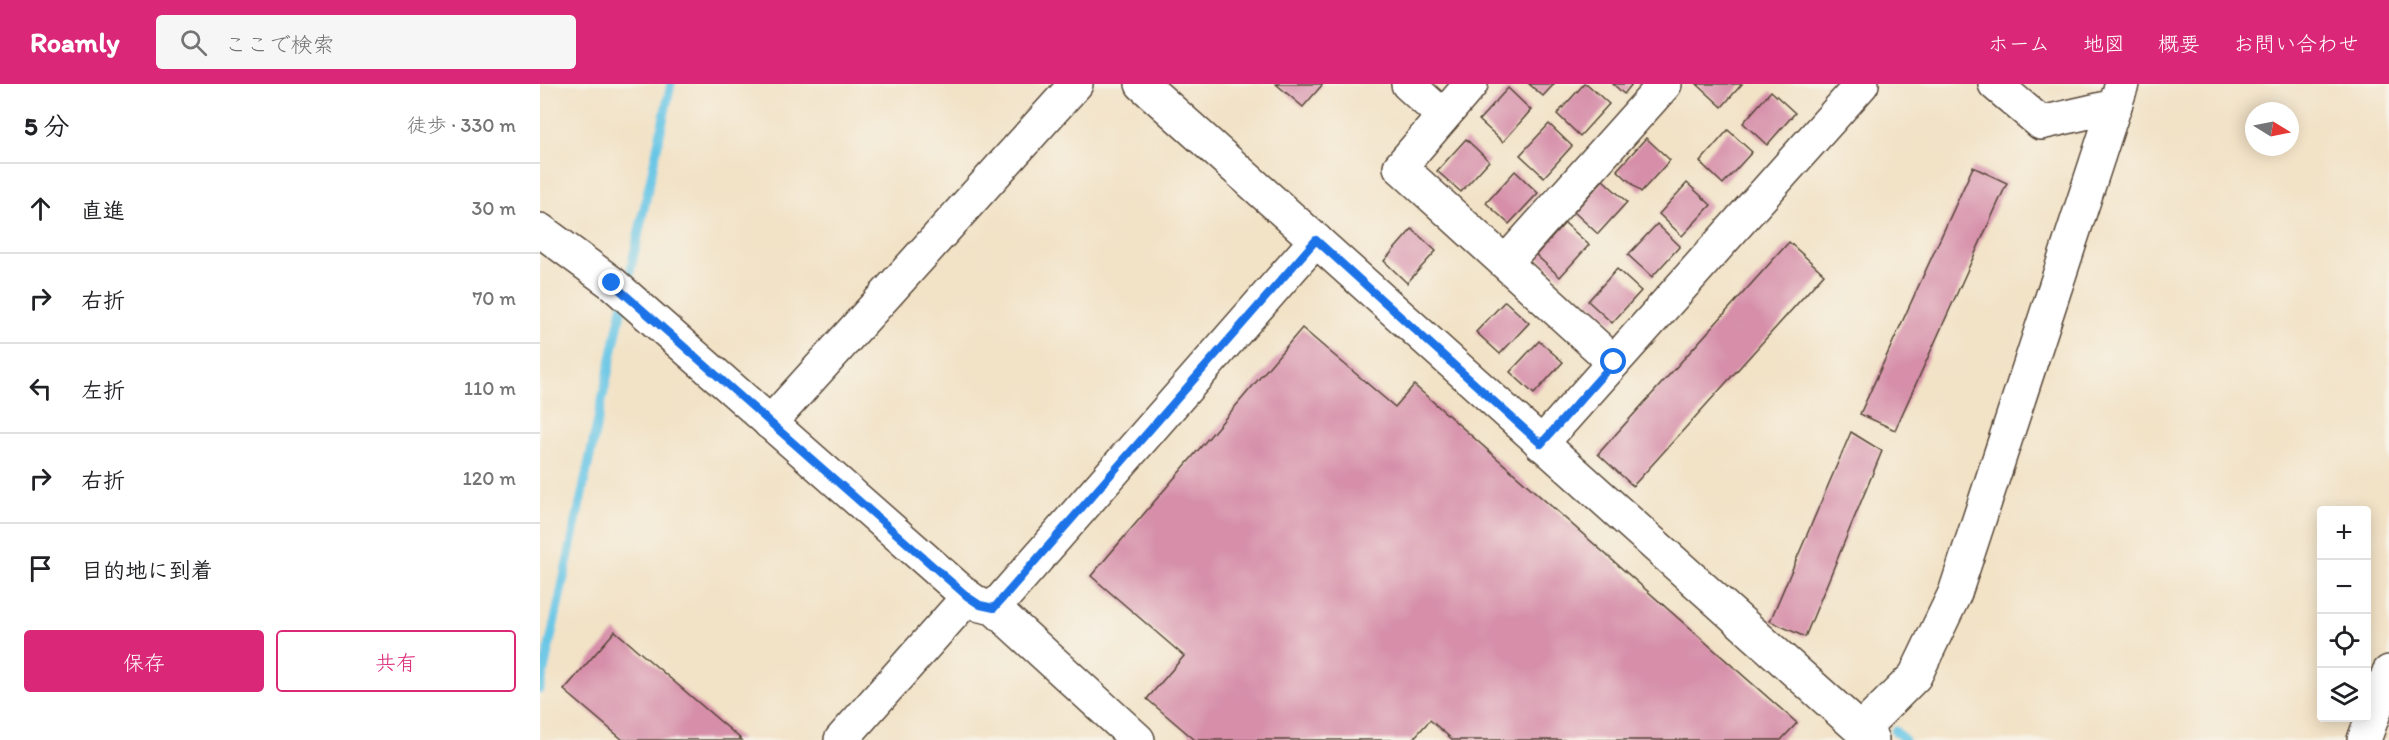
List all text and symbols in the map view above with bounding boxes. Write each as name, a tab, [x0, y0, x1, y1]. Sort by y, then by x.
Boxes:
search box	[156, 15, 576, 69]
text: Roamly	[30, 25, 120, 59]
icon: search	[177, 26, 210, 59]
text: ここで検索	[225, 31, 335, 58]
text: ホーム	[1988, 31, 2050, 56]
text: 地図	[2083, 31, 2125, 56]
text: 概要	[2158, 31, 2200, 56]
text: お問い合わせ	[2233, 31, 2359, 56]
north arrow	[2245, 102, 2299, 156]
text: 5 分	[24, 110, 70, 142]
text: 徒歩 · 330 m	[407, 113, 516, 137]
icon: ahead	[24, 192, 57, 225]
text: 30 m	[471, 196, 516, 220]
text: 直進	[81, 197, 125, 224]
route end	[598, 269, 624, 295]
icon: right	[24, 282, 57, 315]
text: 70 m	[472, 286, 516, 310]
text: 右折	[81, 287, 125, 314]
route start	[1600, 348, 1626, 374]
icon: left	[24, 372, 57, 405]
text: 110 m	[464, 376, 516, 400]
text: 左折	[81, 377, 125, 404]
icon: right	[24, 462, 57, 495]
text: 120 m	[463, 466, 516, 490]
text: 右折	[81, 467, 125, 494]
map controls	[2317, 506, 2371, 722]
button: +	[2317, 506, 2371, 560]
icon: arrive	[24, 552, 57, 585]
text: 目的地に到着	[81, 557, 213, 584]
button: −	[2317, 560, 2371, 614]
button: locate	[2317, 614, 2371, 668]
button: 保存	[24, 630, 264, 692]
button: 共有	[276, 630, 516, 692]
button: layers	[2317, 668, 2371, 722]

